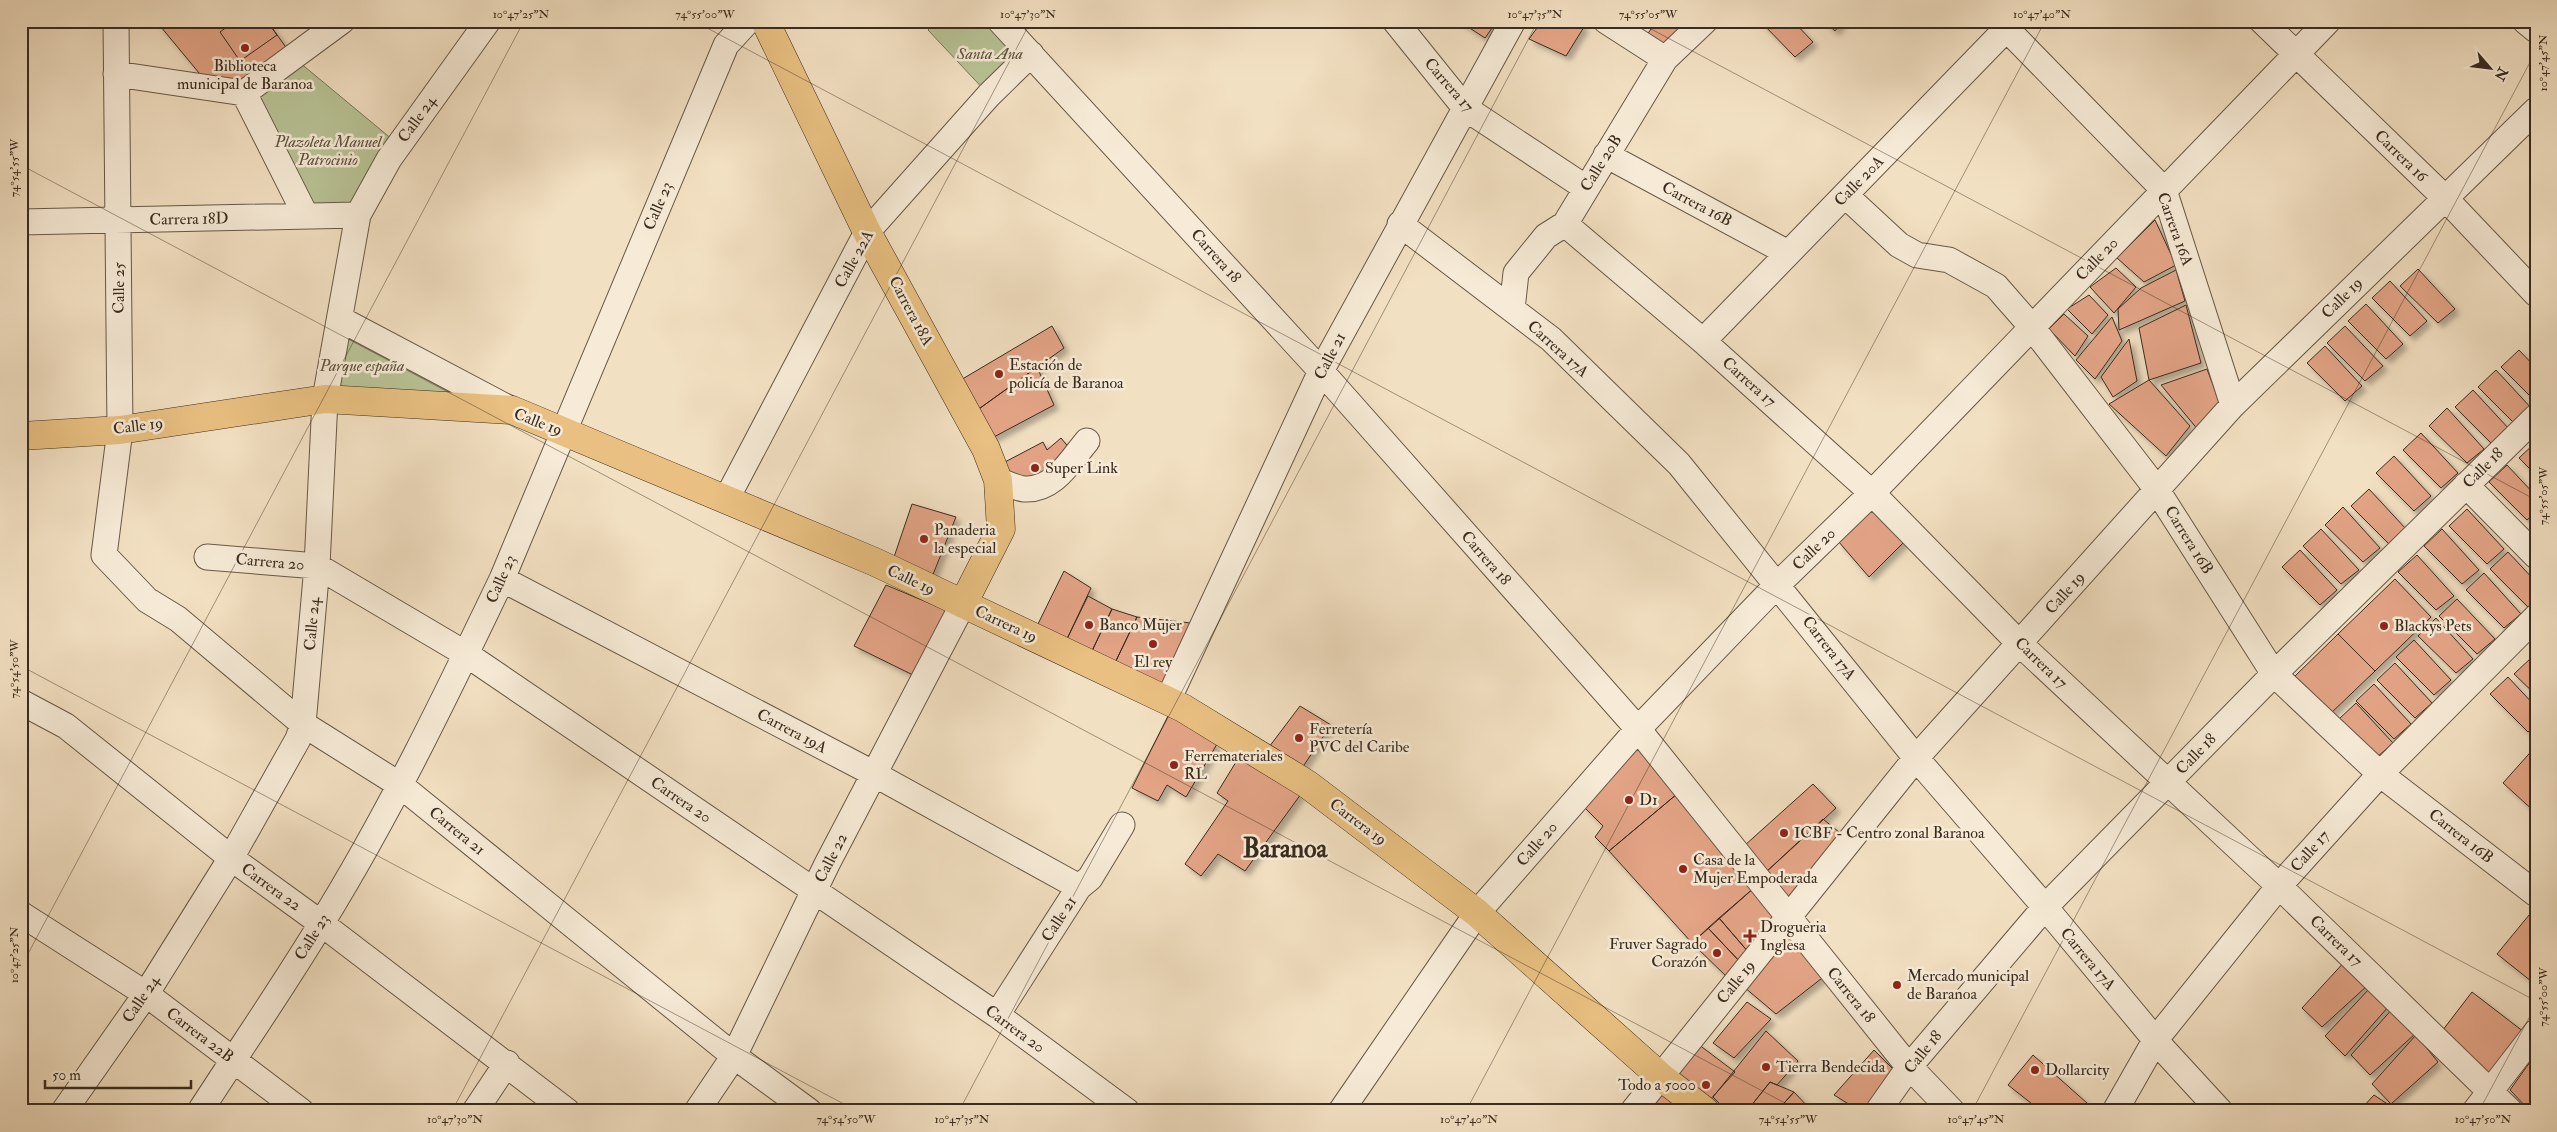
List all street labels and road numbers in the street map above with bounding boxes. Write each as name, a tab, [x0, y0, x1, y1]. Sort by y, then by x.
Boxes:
street label: Carrera 17	[1420, 54, 1479, 117]
street label: Calle 24	[393, 91, 442, 146]
street label: Carrera 16	[2370, 126, 2432, 187]
street label: Calle 20B	[1576, 131, 1626, 195]
street label: Calle 20A	[1830, 151, 1888, 211]
street label: Carrera 16B	[1658, 177, 1736, 231]
street label: Calle 23	[639, 179, 677, 233]
street label: Carrera 16A	[2153, 190, 2197, 268]
street label: Carrera 18D	[149, 208, 229, 230]
street label: Carrera 18	[1187, 225, 1246, 288]
street label: Calle 22A	[830, 227, 878, 291]
street label: Calle 20	[2071, 233, 2123, 285]
street label: Calle 25	[109, 262, 129, 314]
street label: Carrera 18A	[884, 273, 938, 349]
street label: Calle 19	[2317, 273, 2367, 323]
street label: Carrera 17A	[1523, 316, 1593, 382]
street label: Calle 21	[1310, 329, 1350, 383]
street label: Carrera 17	[1718, 353, 1781, 412]
street label: Calle 19	[511, 404, 565, 440]
street label: Calle 19	[112, 413, 164, 439]
street label: Calle 18	[2458, 443, 2508, 493]
street label: Carrera 16B	[2160, 502, 2218, 578]
street label: Calle 20	[1788, 523, 1840, 575]
street label: Carrera 18	[1457, 527, 1515, 590]
street label: Carrera 20	[235, 549, 305, 575]
street label: Calle 23	[482, 552, 520, 606]
street label: Calle 19	[884, 560, 938, 600]
street label: Calle 19	[2041, 568, 2089, 618]
street label: Calle 24	[300, 595, 324, 651]
street label: Carrera 19	[972, 601, 1040, 647]
street label: Carrera 17A	[1798, 612, 1860, 684]
street label: Carrera 17	[2010, 633, 2072, 693]
street label: Carrera 19A	[753, 704, 831, 758]
street label: Calle 18	[2172, 729, 2221, 779]
street label: Carrera 20	[647, 772, 715, 828]
street label: Carrera 19	[1325, 794, 1391, 850]
street label: Carrera 21	[425, 802, 489, 860]
street label: Carrera 16B	[2425, 804, 2497, 868]
street label: Calle 20	[1512, 818, 1562, 870]
street label: Calle 17	[2286, 825, 2334, 876]
street label: Calle 22	[810, 830, 852, 886]
street label: Carrera 22	[237, 859, 305, 915]
street label: Calle 21	[1037, 892, 1081, 946]
street label: Calle 23	[290, 910, 334, 964]
street label: Carrera 17	[2305, 911, 2367, 971]
street label: Carrera 17A	[2056, 923, 2120, 995]
street label: Calle 19	[1712, 956, 1760, 1008]
street label: Carrera 18	[1822, 963, 1880, 1027]
street label: Calle 24	[118, 970, 165, 1027]
street label: Carrera 20	[981, 1001, 1049, 1057]
street label: Carrera 22B	[162, 1003, 238, 1067]
street label: Calle 18	[1900, 1026, 1947, 1078]

